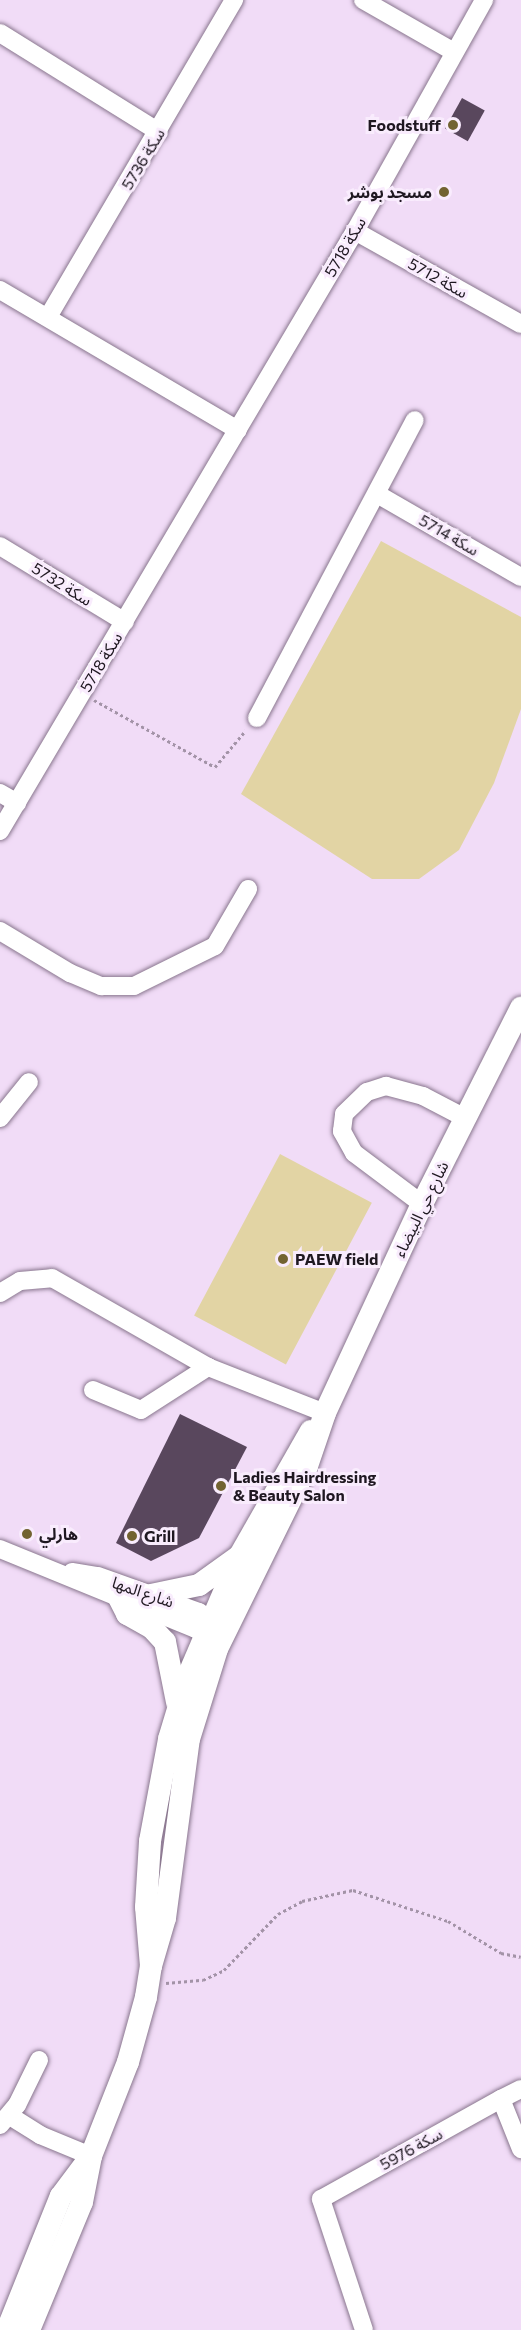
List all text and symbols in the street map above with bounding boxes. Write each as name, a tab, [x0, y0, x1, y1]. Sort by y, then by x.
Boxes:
place label: Foodstuff	[368, 115, 441, 135]
marker: Foodstuff	[446, 118, 460, 132]
street label: سكة 5736	[117, 125, 169, 193]
place label: مسجد بوشر	[348, 182, 432, 202]
marker: مسجد بوشر	[437, 185, 451, 199]
street label: سكة 5718	[320, 214, 370, 280]
street label: سكة 5712	[405, 254, 471, 302]
street label: سكة 5714	[416, 510, 482, 560]
street label: سكة 5732	[28, 558, 96, 610]
street label: سكة 5718	[76, 629, 126, 695]
street label: شارع حي البيضاء	[389, 1158, 453, 1260]
place label: PAEW field	[295, 1249, 378, 1269]
marker: PAEW field	[276, 1252, 290, 1266]
place label: Ladies Hairdressing & Beauty Salon	[233, 1467, 376, 1505]
marker: Ladies Hairdressing & Beauty Salon	[214, 1479, 228, 1493]
place label: هارلي	[39, 1524, 78, 1544]
place label: Grill	[144, 1526, 175, 1546]
marker: هارلي	[20, 1527, 34, 1541]
marker: Grill	[125, 1529, 139, 1543]
street label: شارع المها	[110, 1572, 176, 1612]
street label: سكة 5976	[376, 2124, 446, 2174]

